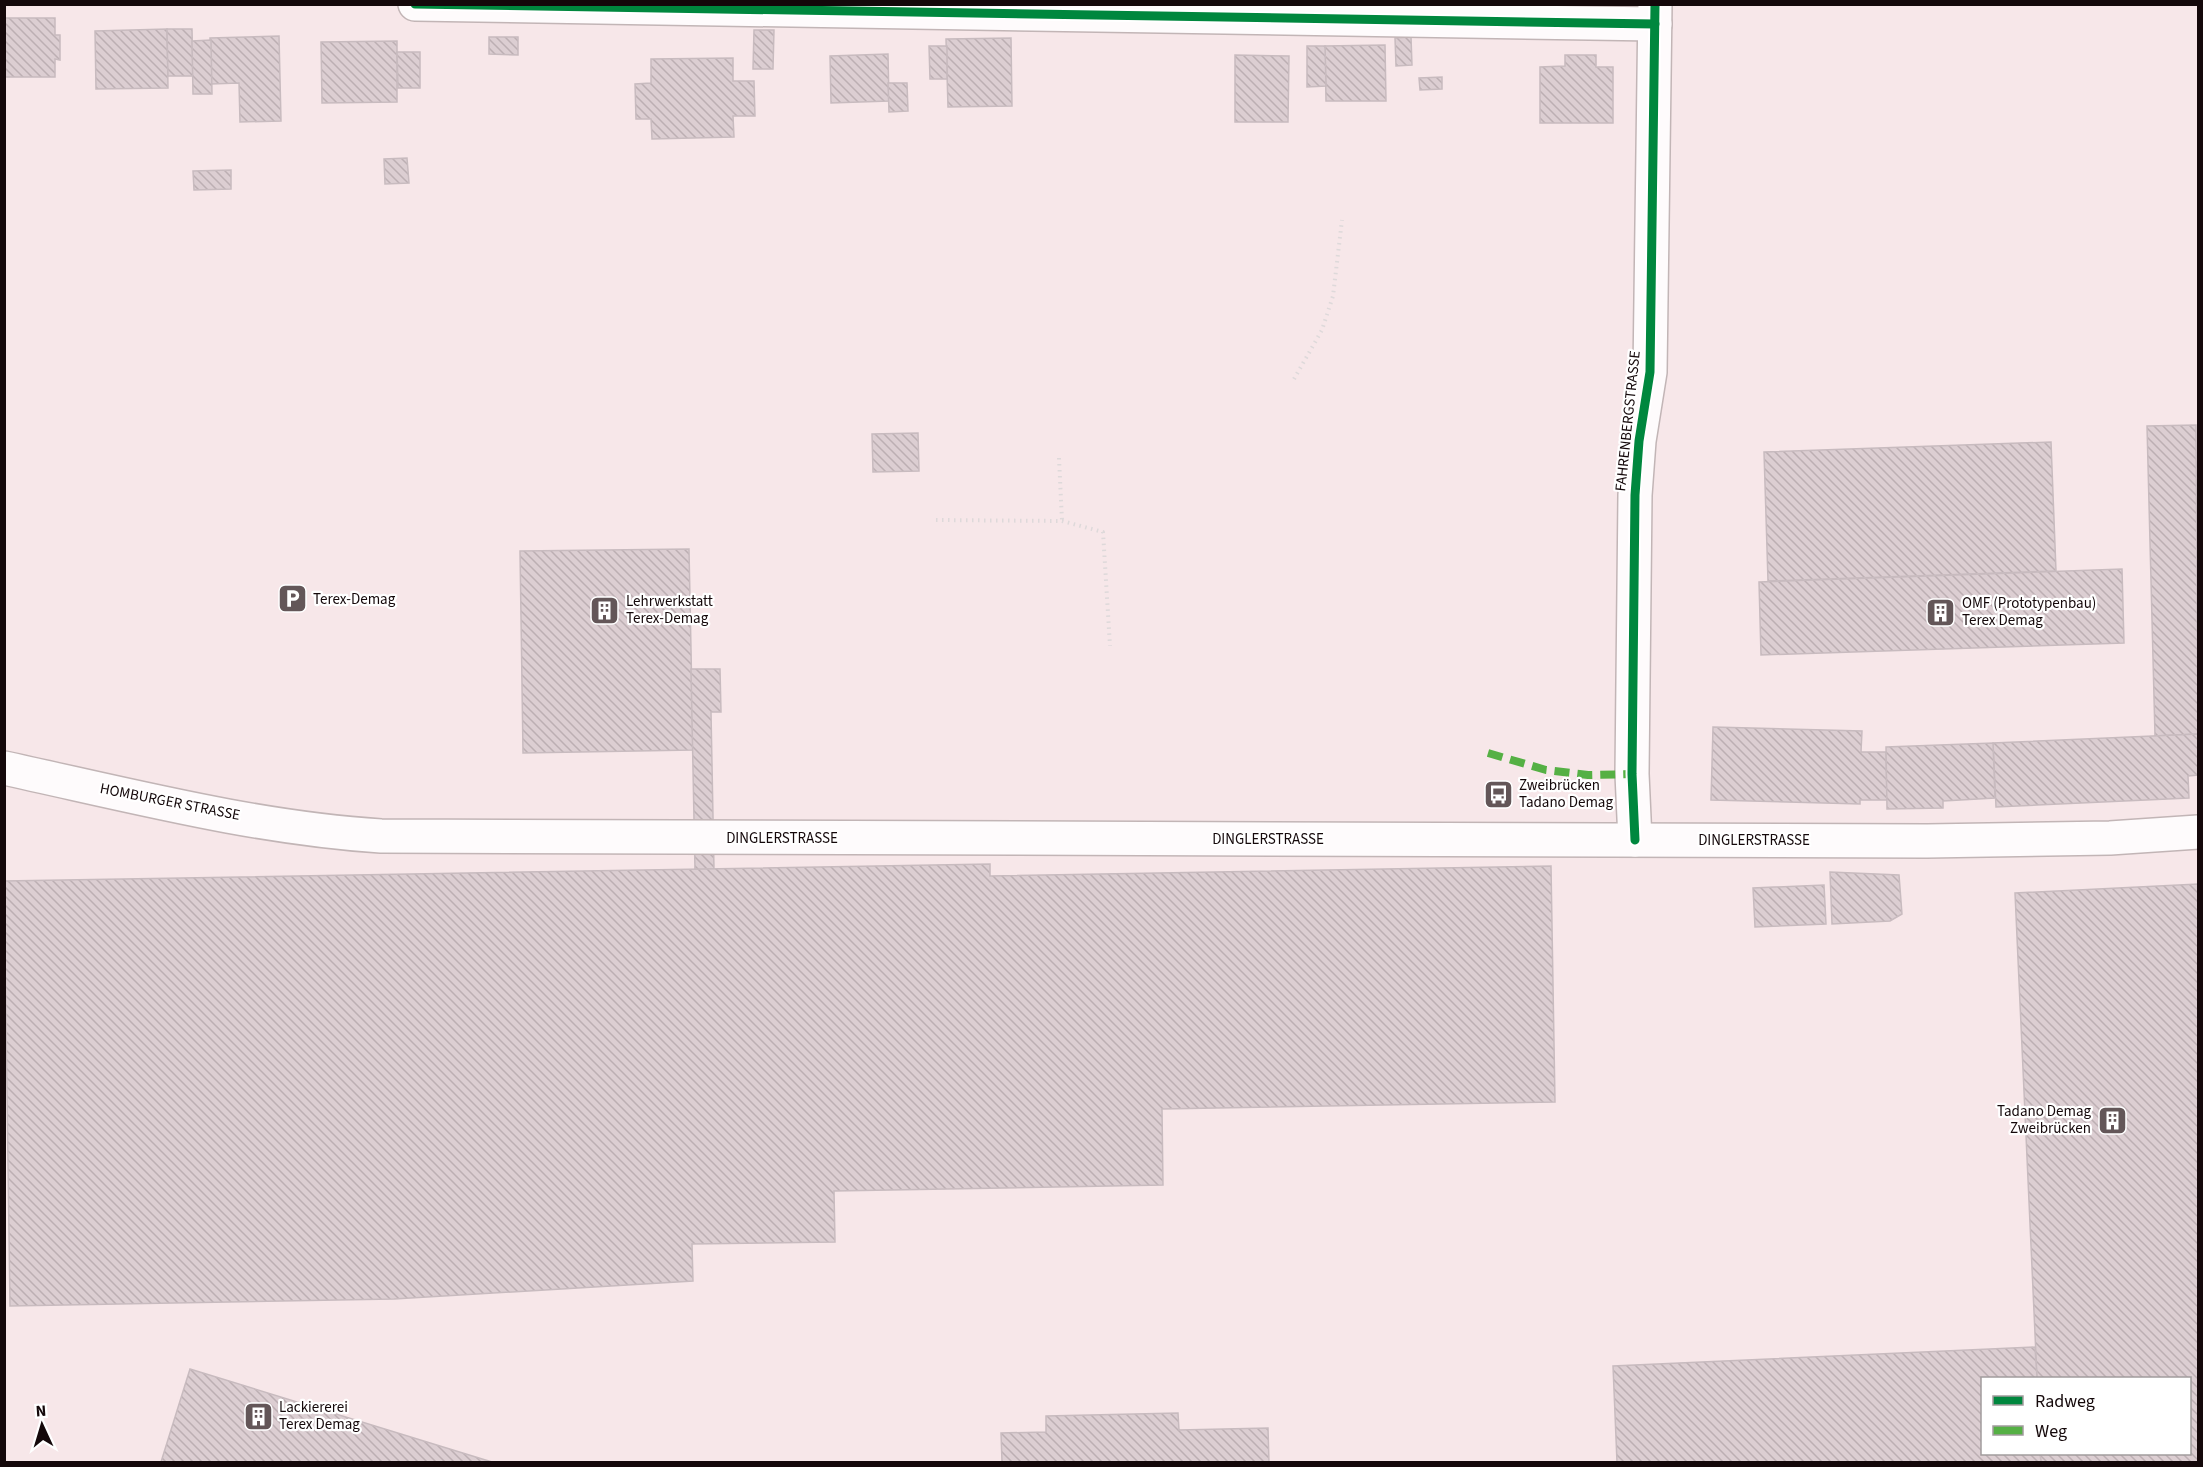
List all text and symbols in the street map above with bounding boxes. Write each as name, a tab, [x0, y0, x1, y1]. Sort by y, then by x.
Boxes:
street label: FAHRENBERGSTRASSE	[1610, 349, 1646, 492]
parking icon: Terex-Demag	[276, 583, 308, 615]
place label: Terex-Demag	[313, 589, 396, 610]
place label: Lehrwerkstatt Terex-Demag	[626, 591, 713, 629]
place label: OMF (Prototypenbau) Terex Demag	[1962, 593, 2096, 631]
building icon: Lehrwerkstatt Terex-Demag	[589, 594, 621, 626]
building icon: OMF (Prototypenbau) Terex Demag	[1925, 596, 1957, 628]
place label: Zweibrücken Tadano Demag	[1519, 775, 1613, 813]
street label: HOMBURGER STRASSE	[98, 778, 242, 826]
bus stop icon: Zweibrücken Tadano Demag	[1482, 778, 1514, 810]
street label: DINGLERSTRASSE	[726, 828, 838, 849]
street label: DINGLERSTRASSE	[1212, 829, 1324, 850]
street label: DINGLERSTRASSE	[1698, 830, 1810, 851]
place label: Tadano Demag Zweibrücken	[1997, 1101, 2091, 1139]
building icon: Tadano Demag Zweibrücken	[2096, 1104, 2128, 1136]
legend	[1981, 1377, 2191, 1455]
text: Radweg	[2035, 1389, 2095, 1414]
north arrow	[12, 1395, 72, 1455]
place label: Lackiererei Terex Demag	[279, 1397, 360, 1435]
text: N	[35, 1400, 47, 1422]
building icon: Lackiererei Terex Demag	[242, 1400, 274, 1432]
text: Weg	[2035, 1419, 2067, 1444]

